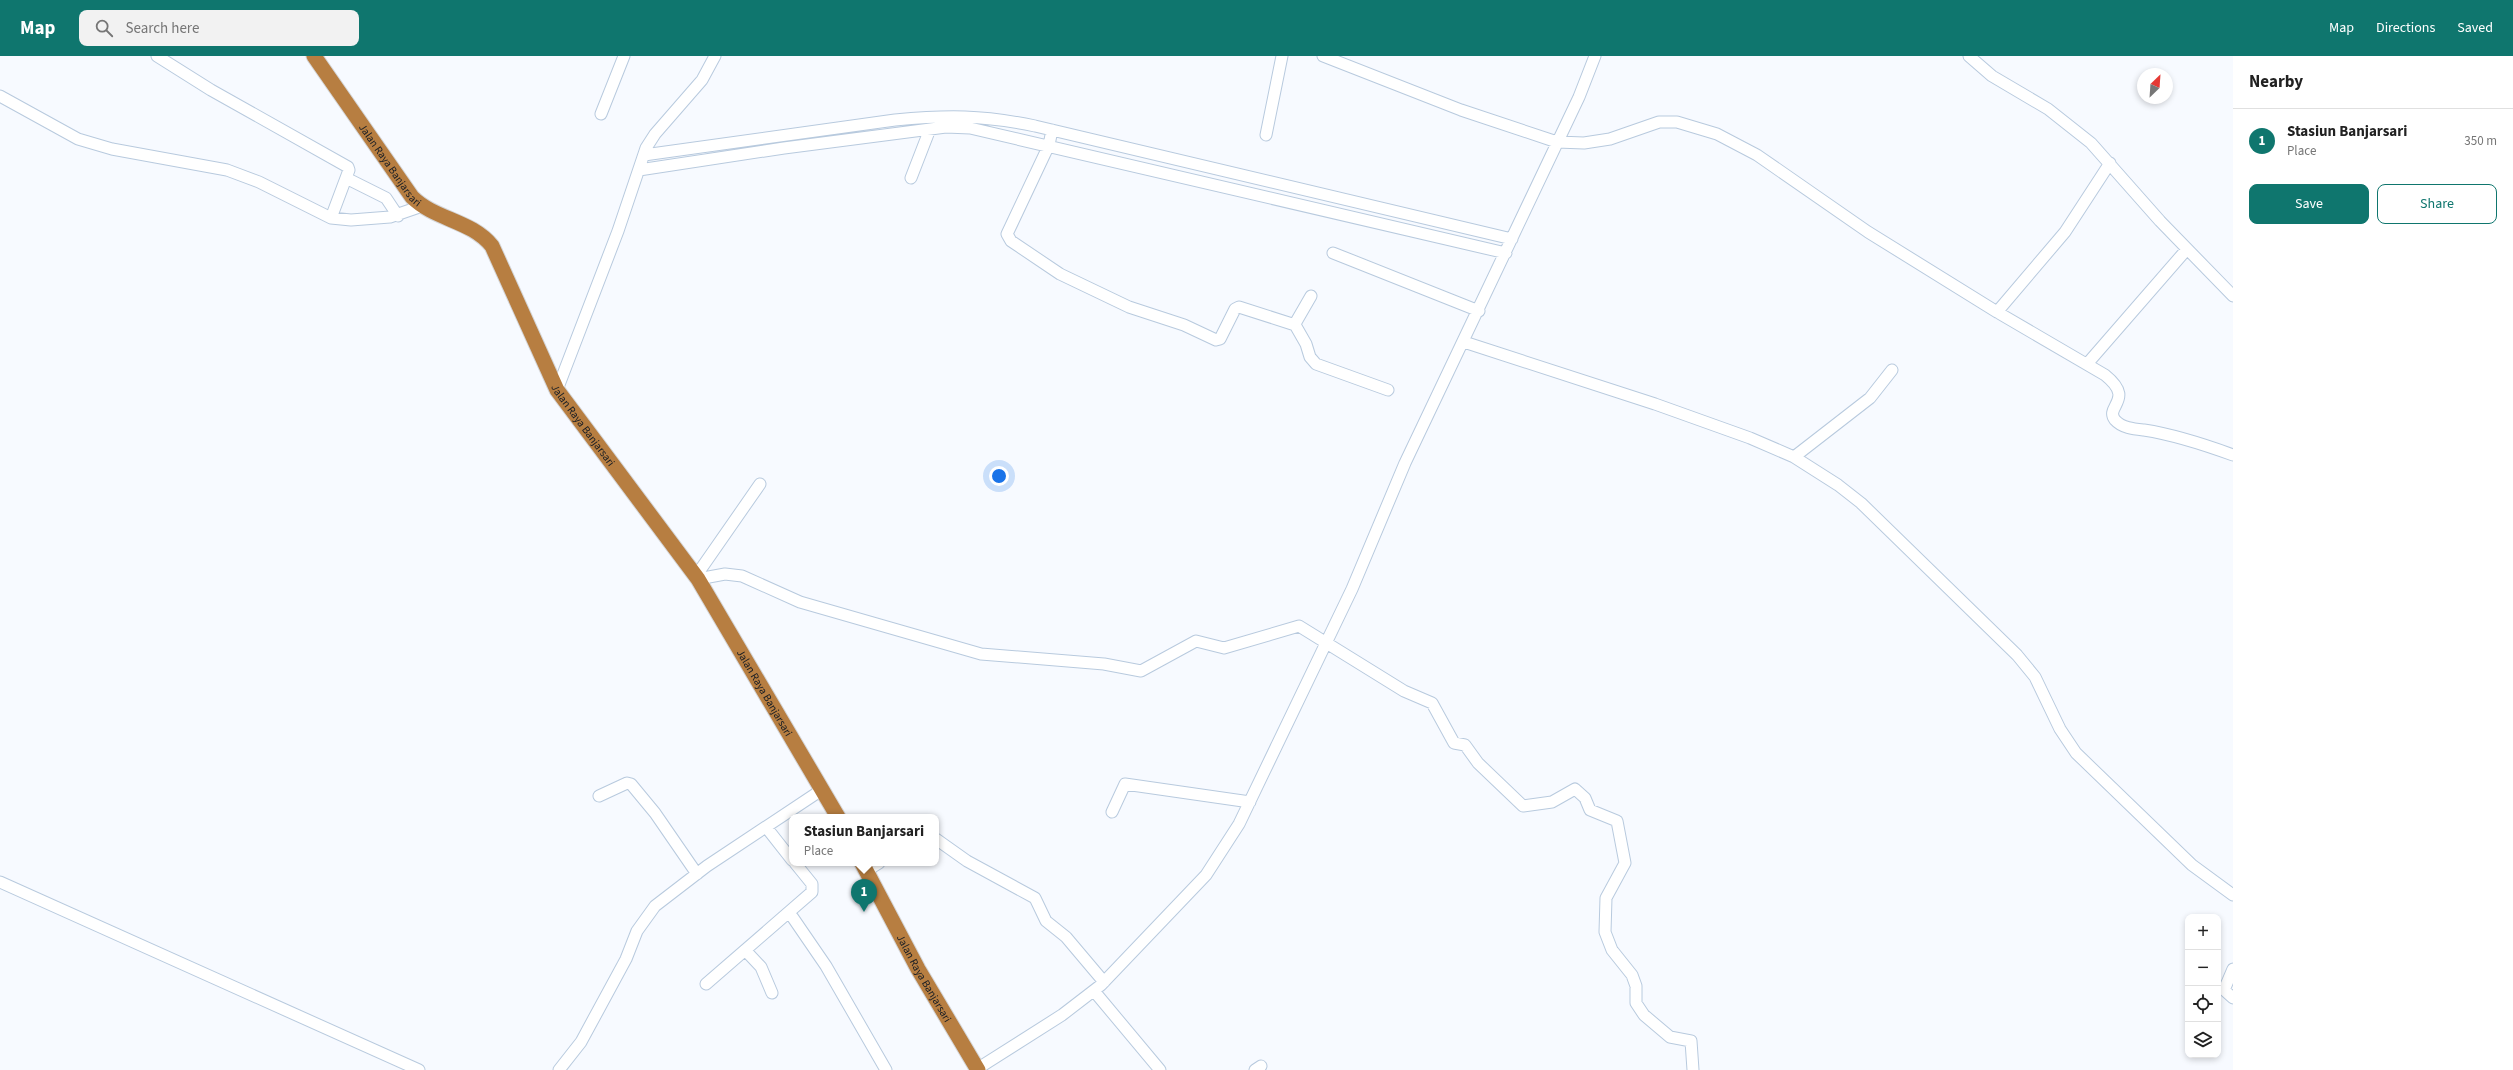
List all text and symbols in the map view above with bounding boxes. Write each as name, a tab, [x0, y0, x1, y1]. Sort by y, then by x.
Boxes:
search box	[79, 10, 359, 46]
text: Map	[20, 15, 55, 42]
icon: search	[93, 17, 115, 39]
text: Search here	[125, 18, 199, 39]
text: Map	[2329, 18, 2354, 38]
text: Directions	[2376, 18, 2435, 38]
text: Saved	[2457, 18, 2493, 38]
north arrow	[2137, 68, 2173, 104]
text: Nearby	[2249, 70, 2303, 94]
street label: Jalan Raya Banjarsari	[355, 121, 424, 210]
text: Stasiun Banjarsari	[2287, 121, 2407, 142]
text: 1	[2259, 132, 2265, 150]
text: 350 m	[2464, 132, 2497, 150]
text: Place	[2287, 142, 2316, 160]
button: Save	[2249, 184, 2369, 224]
button: Share	[2377, 184, 2497, 224]
street label: Jalan Raya Banjarsari	[547, 382, 618, 469]
your location	[989, 466, 1009, 486]
street label: Jalan Raya Banjarsari	[733, 647, 796, 739]
popup	[789, 814, 939, 866]
text: Stasiun Banjarsari	[804, 821, 924, 842]
text: Place	[804, 842, 833, 860]
pin: 1	[851, 879, 877, 912]
map controls	[2185, 914, 2221, 1058]
button: +	[2185, 914, 2221, 950]
street label: Jalan Raya Banjarsari	[893, 932, 955, 1025]
button: −	[2185, 950, 2221, 986]
button: locate	[2185, 986, 2221, 1022]
button: layers	[2185, 1022, 2221, 1058]

